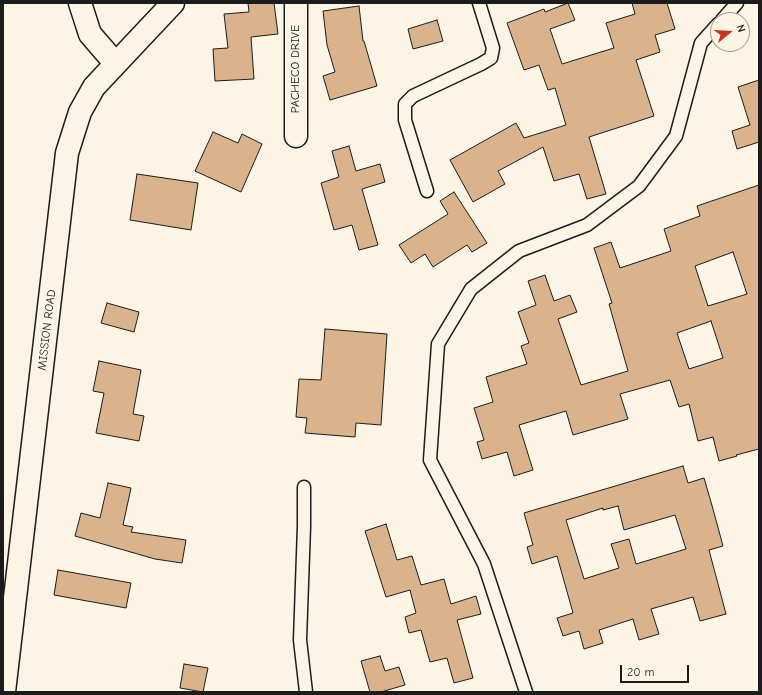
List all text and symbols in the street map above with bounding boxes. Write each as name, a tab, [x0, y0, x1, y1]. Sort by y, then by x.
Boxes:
north arrow	[710, 12, 750, 52]
text: N	[734, 23, 748, 34]
street label: PACHECO DRIVE	[289, 25, 303, 113]
street label: MISSION ROAD	[35, 289, 59, 371]
scale bar	[622, 657, 691, 683]
text: 20 m	[627, 665, 655, 679]

